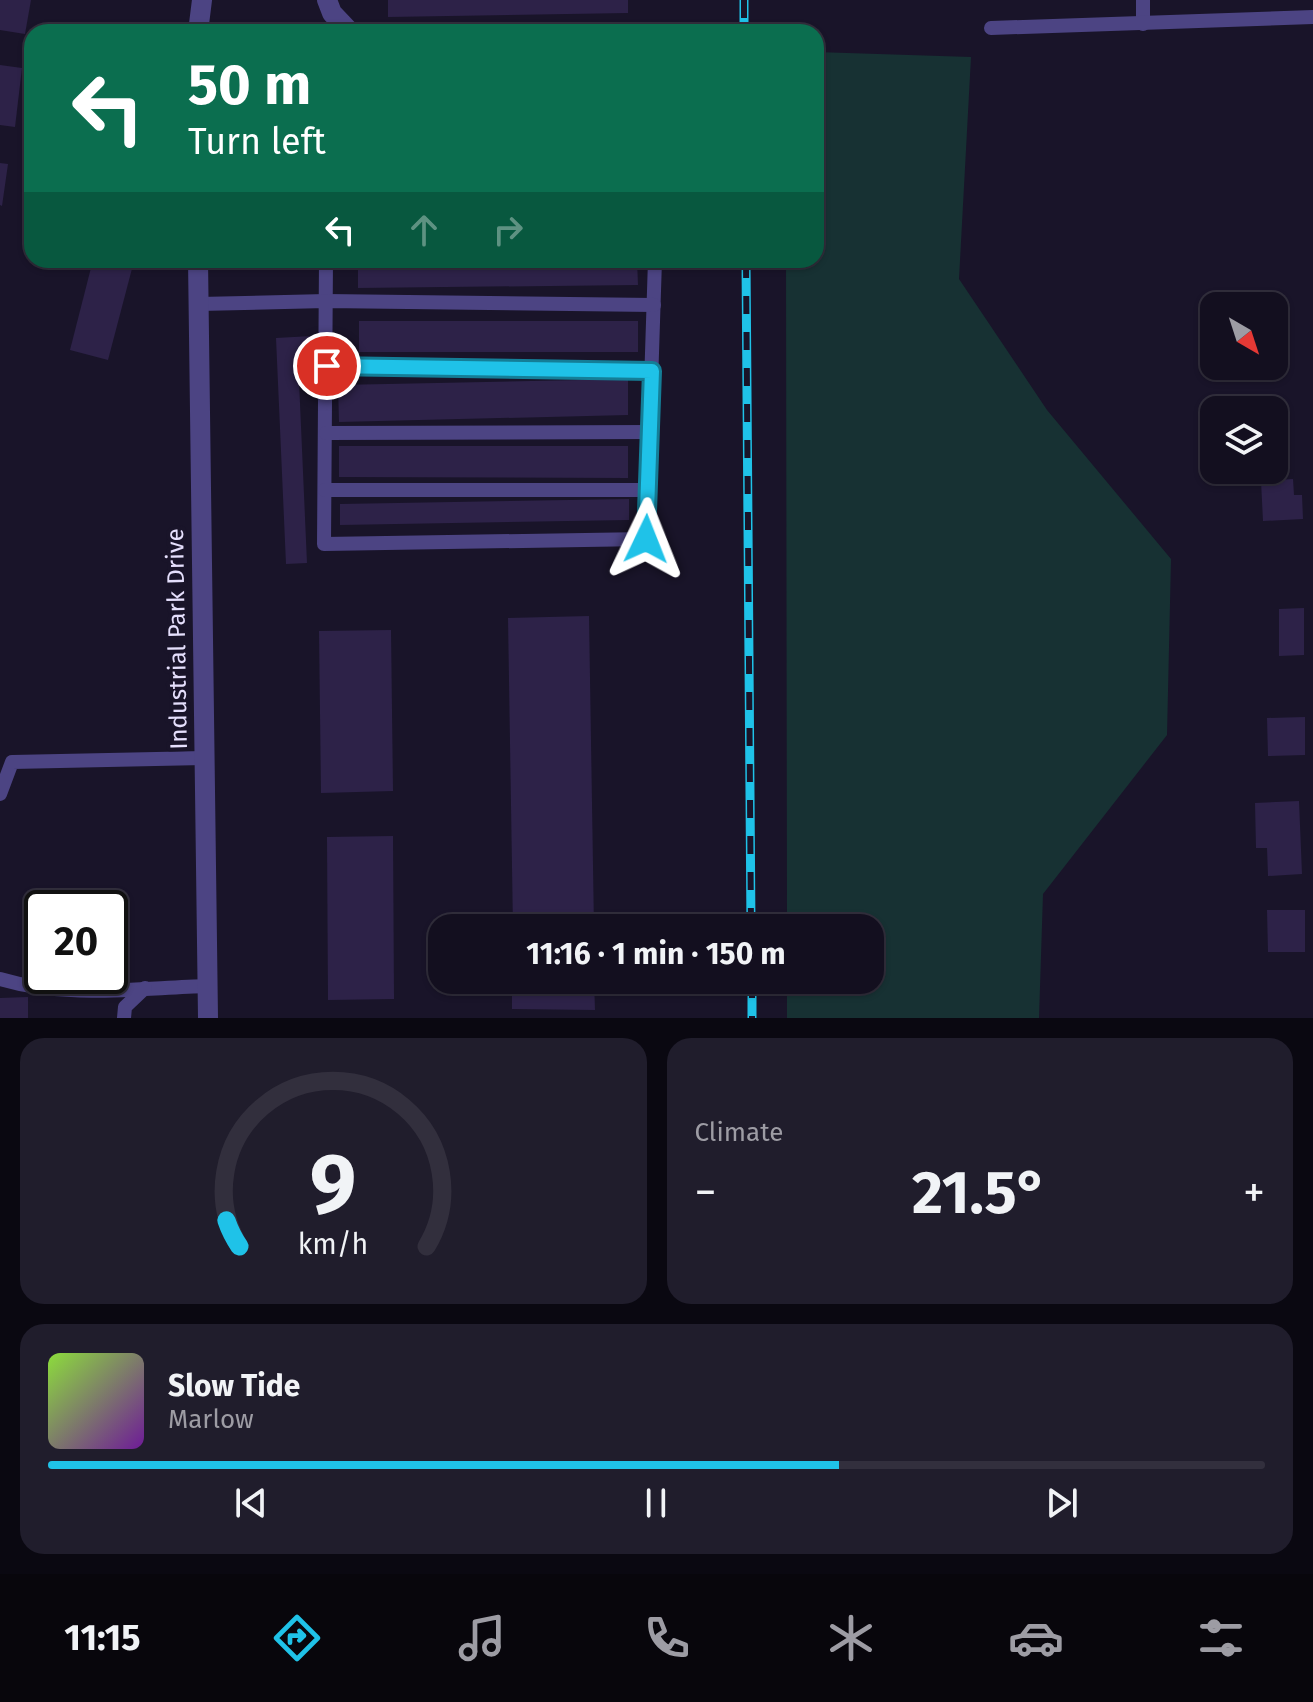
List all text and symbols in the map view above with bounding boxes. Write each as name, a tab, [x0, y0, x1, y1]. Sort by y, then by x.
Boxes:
text: 50 m	[188, 52, 311, 119]
icon: left	[56, 56, 160, 160]
text: Turn left	[188, 120, 326, 164]
icon: left	[318, 208, 362, 252]
icon: ahead	[402, 208, 446, 252]
icon: right	[486, 208, 530, 252]
north arrow	[1200, 292, 1288, 380]
map controls	[1200, 292, 1288, 484]
pin	[293, 332, 361, 400]
icon: arrive	[305, 344, 349, 388]
button: layers	[1200, 396, 1288, 484]
position arrow	[604, 497, 688, 581]
street label: Industrial Park Drive	[161, 528, 193, 750]
speed limit sign: 20	[24, 890, 128, 994]
text: 11:16 · 1 min · 150 m	[526, 936, 786, 972]
text: Climate	[695, 1117, 783, 1148]
text: 9	[310, 1135, 357, 1235]
text: 21.5°	[912, 1157, 1047, 1229]
text: −	[695, 1166, 717, 1219]
text: +	[1243, 1166, 1265, 1219]
text: km/h	[298, 1227, 369, 1262]
text: Slow Tide	[168, 1368, 300, 1404]
text: Marlow	[168, 1404, 254, 1435]
icon: previous	[229, 1481, 273, 1525]
icon: pause	[634, 1481, 678, 1525]
icon: next	[1040, 1481, 1084, 1525]
icon: directions	[269, 1610, 325, 1666]
icon: music	[454, 1610, 510, 1666]
icon: phone	[639, 1610, 695, 1666]
icon: climate	[823, 1610, 879, 1666]
icon: car	[1008, 1610, 1064, 1666]
icon: filters	[1193, 1610, 1249, 1666]
text: 11:15	[64, 1616, 141, 1660]

